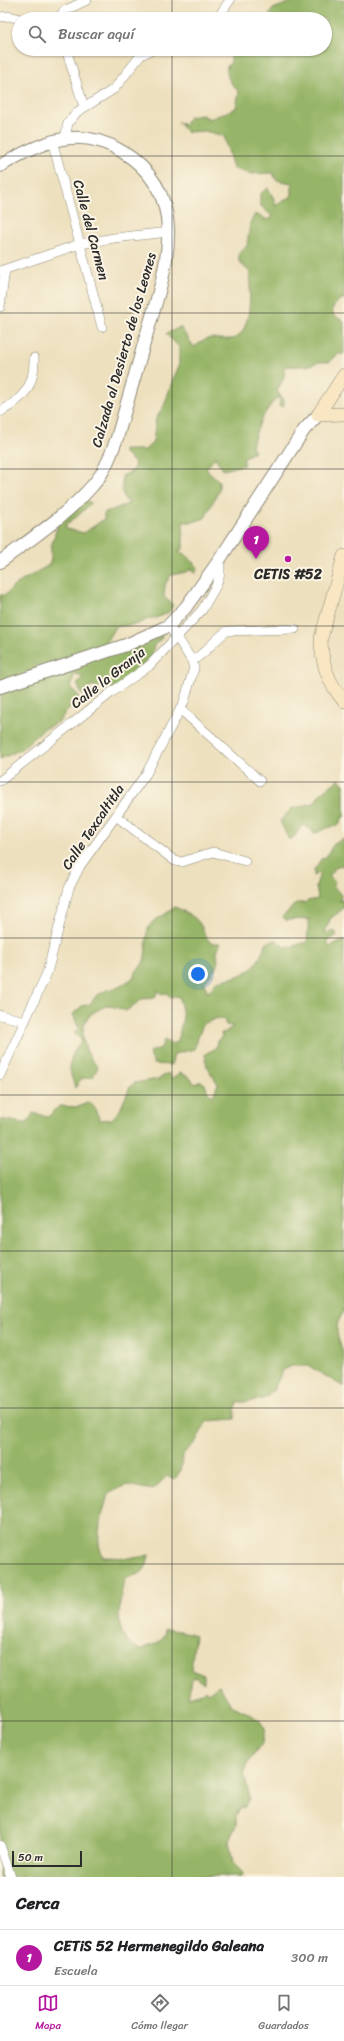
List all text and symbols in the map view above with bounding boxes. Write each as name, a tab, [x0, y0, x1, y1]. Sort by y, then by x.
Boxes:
search box	[12, 12, 332, 56]
text: Buscar aquí	[58, 21, 135, 47]
icon: search	[26, 23, 48, 45]
street label: Calle del Carmen	[66, 177, 117, 284]
street label: Calzada al Desierto de los Leones	[84, 249, 164, 450]
pin: 1	[243, 526, 269, 559]
marker: CETIS #52	[283, 554, 293, 564]
place label: CETIS #52	[253, 562, 323, 587]
street label: Calle la Granja	[65, 640, 152, 715]
street label: Calle Texcaltitla	[55, 779, 131, 875]
your location	[188, 964, 208, 984]
text: 50 m	[18, 1848, 43, 1867]
scale bar	[12, 1849, 82, 1868]
text: Cerca	[16, 1888, 59, 1918]
text: CETiS 52 Hermenegildo Galeana	[54, 1933, 264, 1959]
text: 1	[26, 1946, 32, 1969]
text: 300 m	[291, 1946, 328, 1969]
text: Escuela	[54, 1959, 98, 1982]
tab: Mapa	[35, 1992, 61, 2035]
tab: Cómo llegar	[131, 1992, 188, 2035]
tab: Guardados	[258, 1992, 309, 2035]

